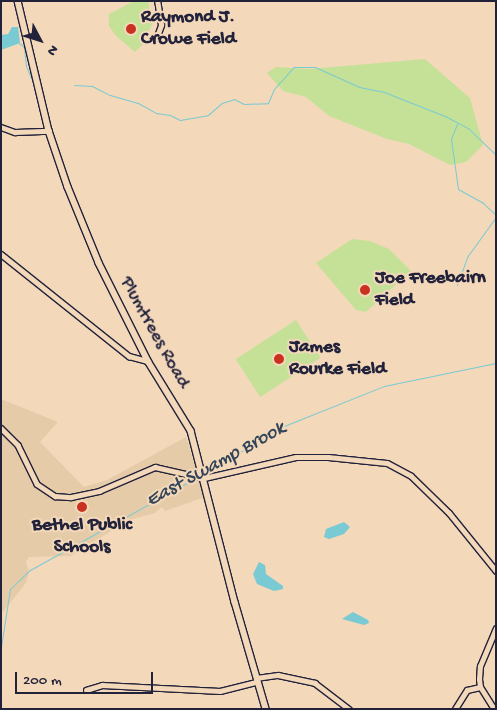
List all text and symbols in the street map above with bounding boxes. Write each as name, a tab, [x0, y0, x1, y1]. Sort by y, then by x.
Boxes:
place label: Raymond J. Crowe Field	[141, 7, 236, 51]
north arrow	[15, 15, 65, 65]
marker: Raymond J. Crowe Field	[125, 23, 137, 35]
text: N	[42, 41, 61, 59]
place label: Joe Freebairn Field	[375, 268, 486, 312]
street label: Plumtrees Road	[114, 273, 194, 393]
marker: Joe Freebairn Field	[359, 284, 371, 296]
place label: James Rourke Field	[289, 337, 386, 381]
marker: James Rourke Field	[273, 353, 285, 365]
water label: East Swamp Brook	[142, 417, 290, 513]
marker: Bethel Public Schools	[76, 501, 88, 513]
place label: Bethel Public Schools	[32, 515, 132, 559]
scale bar	[18, 662, 155, 694]
text: 200 m	[23, 672, 62, 690]

